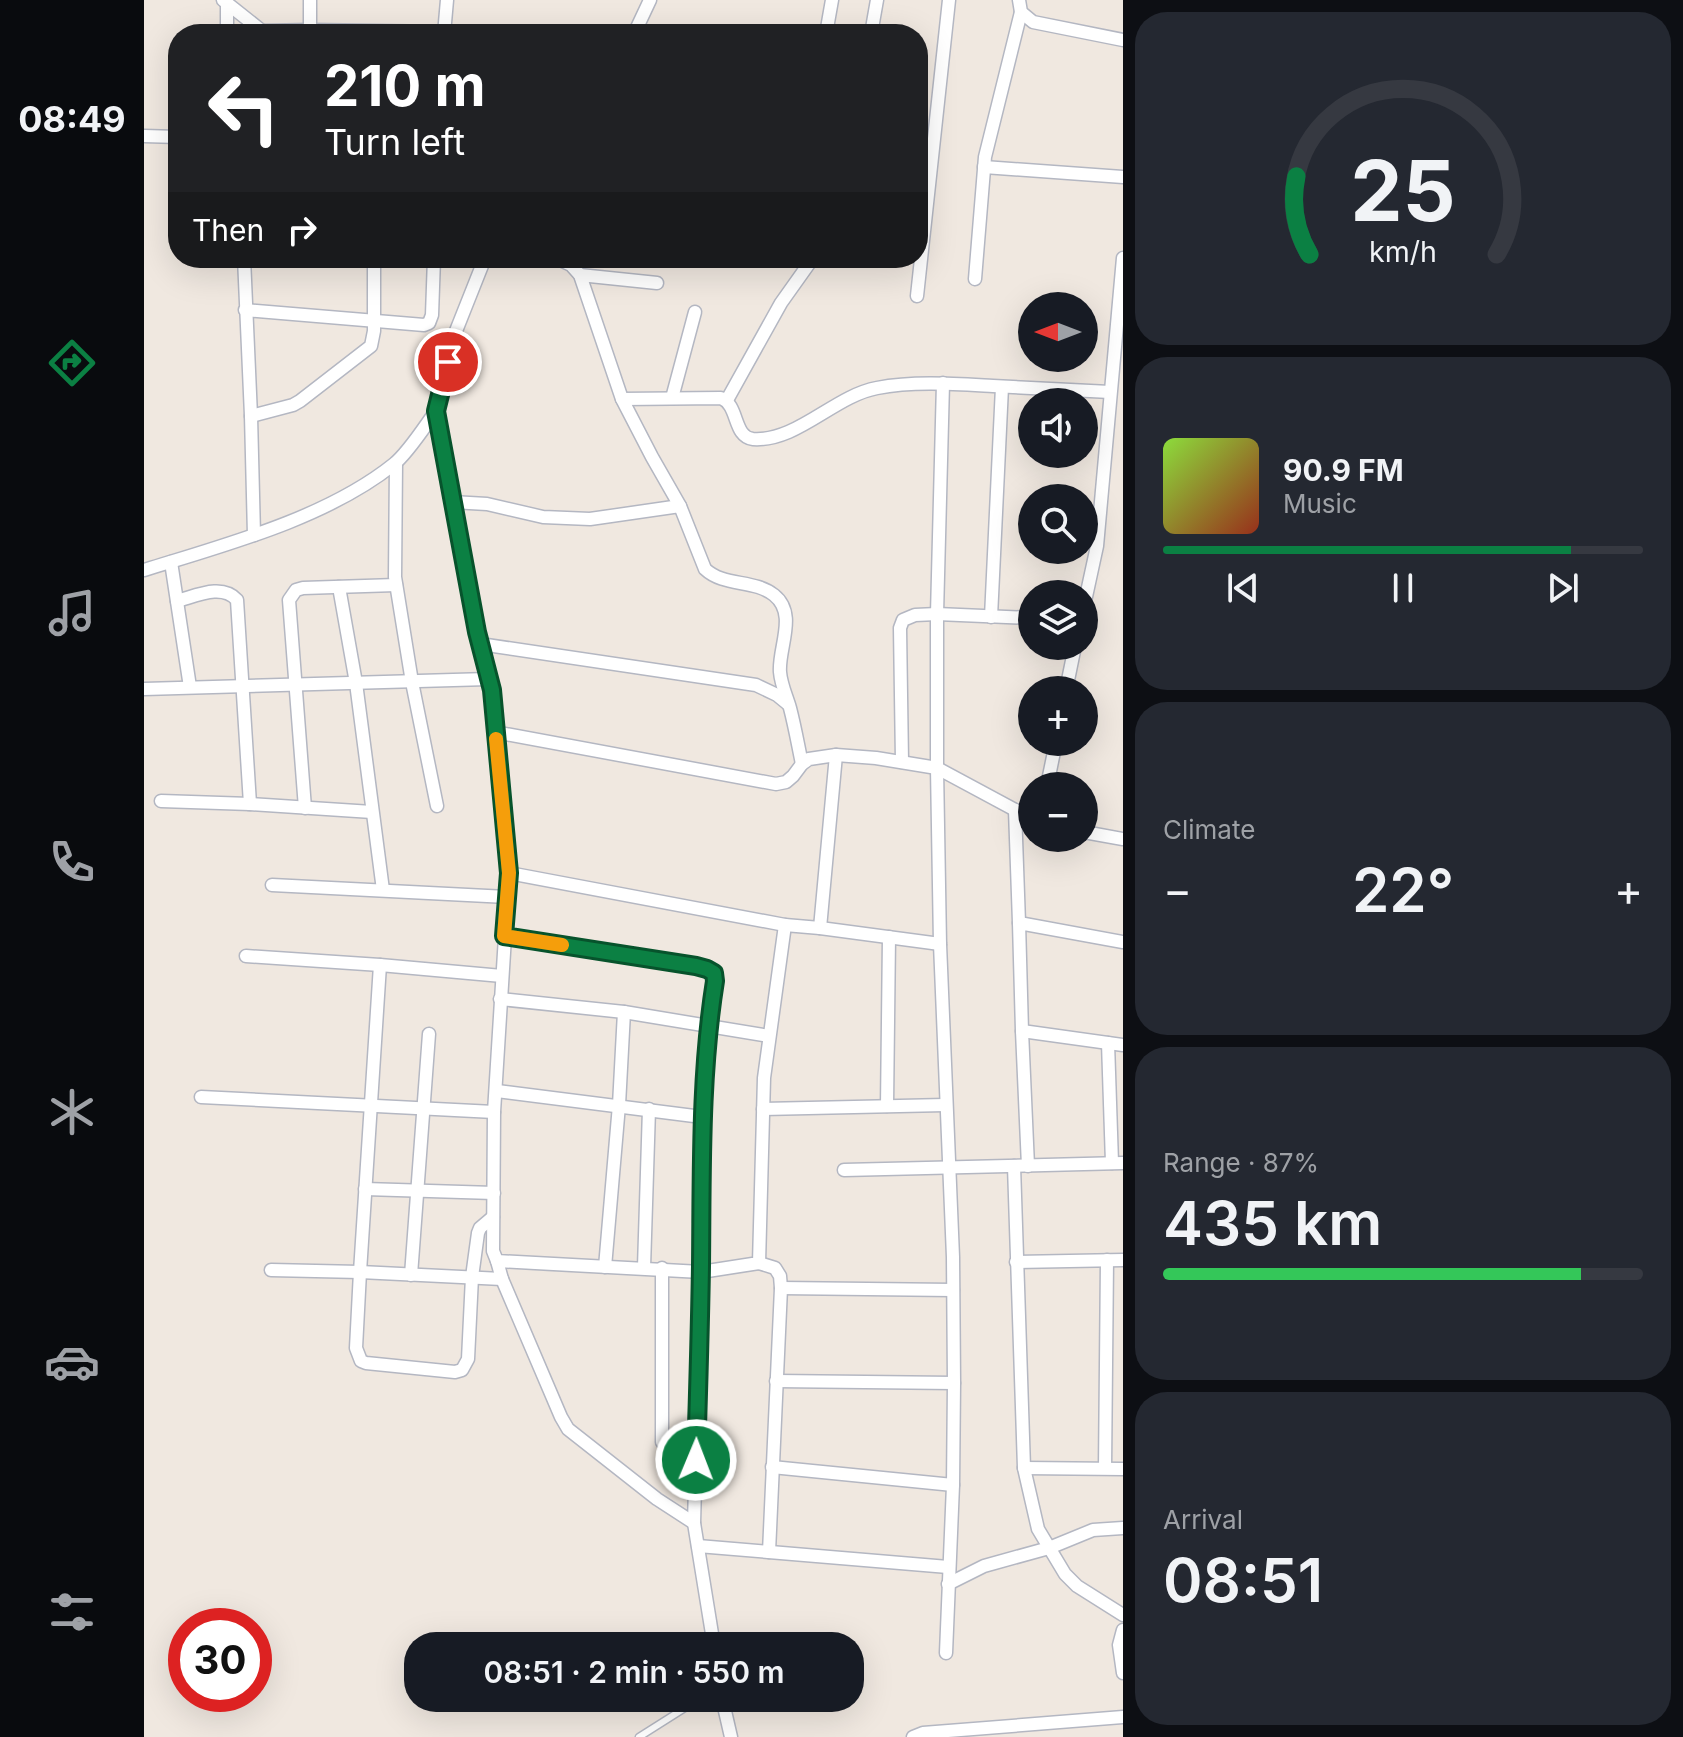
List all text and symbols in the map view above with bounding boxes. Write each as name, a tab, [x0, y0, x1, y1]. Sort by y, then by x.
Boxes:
text: 210 m	[324, 52, 486, 120]
icon: left	[192, 56, 296, 160]
text: 08:49	[18, 97, 126, 141]
text: Turn left	[324, 120, 465, 164]
text: 25	[1350, 139, 1456, 240]
icon: right	[280, 208, 324, 252]
text: Then	[192, 212, 264, 248]
text: km/h	[1369, 234, 1437, 269]
north arrow	[1018, 292, 1098, 372]
map controls	[1018, 292, 1098, 852]
pin	[414, 328, 482, 396]
icon: directions	[44, 335, 100, 391]
icon: arrive	[426, 340, 470, 384]
button: sound	[1018, 388, 1098, 468]
text: 90.9 FM	[1283, 452, 1404, 488]
button: search	[1018, 484, 1098, 564]
text: Music	[1283, 488, 1357, 519]
icon: previous	[1221, 566, 1265, 610]
icon: pause	[1381, 566, 1425, 610]
icon: next	[1541, 566, 1585, 610]
button: layers	[1018, 580, 1098, 660]
icon: music	[44, 585, 100, 641]
button: +	[1018, 676, 1098, 756]
button: −	[1018, 772, 1098, 852]
text: Climate	[1163, 814, 1255, 845]
icon: phone	[44, 834, 100, 890]
text: 22°	[1352, 854, 1454, 926]
text: −	[1163, 863, 1192, 917]
text: +	[1614, 863, 1643, 917]
icon: climate	[44, 1084, 100, 1140]
text: Range · 87%	[1163, 1147, 1319, 1178]
text: 435 km	[1163, 1187, 1382, 1259]
icon: car	[44, 1334, 100, 1390]
position arrow	[654, 1418, 738, 1502]
text: Arrival	[1163, 1504, 1243, 1535]
text: 08:51	[1163, 1544, 1323, 1616]
icon: filters	[44, 1584, 100, 1640]
speed limit sign: 30	[168, 1608, 272, 1712]
text: 08:51 · 2 min · 550 m	[483, 1654, 785, 1690]

